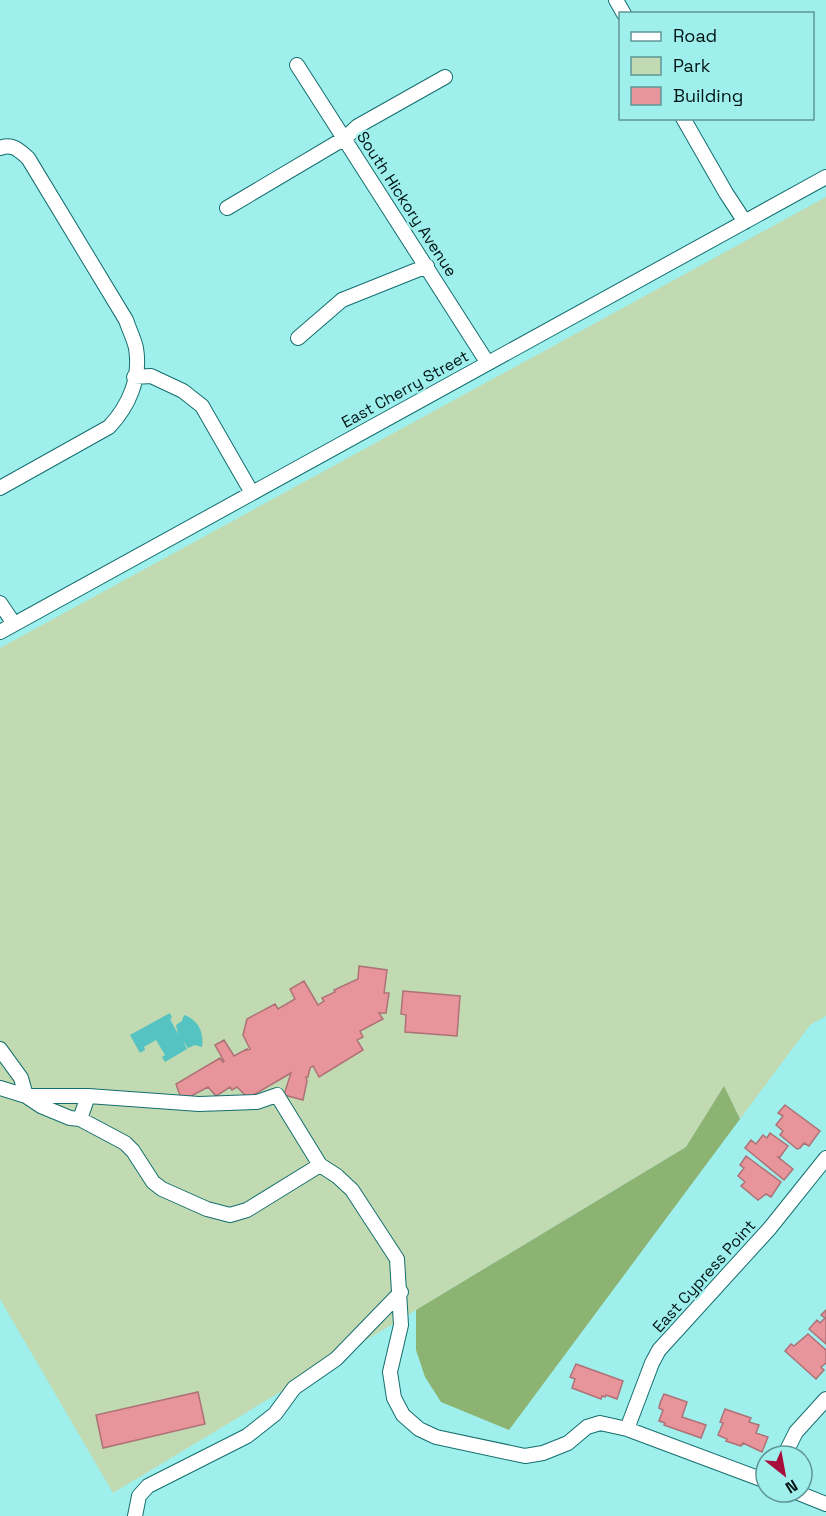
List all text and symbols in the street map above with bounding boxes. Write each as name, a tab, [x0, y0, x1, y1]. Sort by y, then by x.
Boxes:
legend	[619, 12, 814, 120]
text: Road	[673, 24, 717, 47]
text: Park	[673, 54, 711, 77]
text: Building	[673, 84, 743, 107]
street label: South Hickory Avenue	[352, 127, 462, 281]
street label: East Cherry Street	[338, 345, 472, 433]
street label: East Cypress Point	[648, 1215, 760, 1337]
north arrow	[754, 1444, 814, 1504]
text: N	[781, 1475, 801, 1498]

